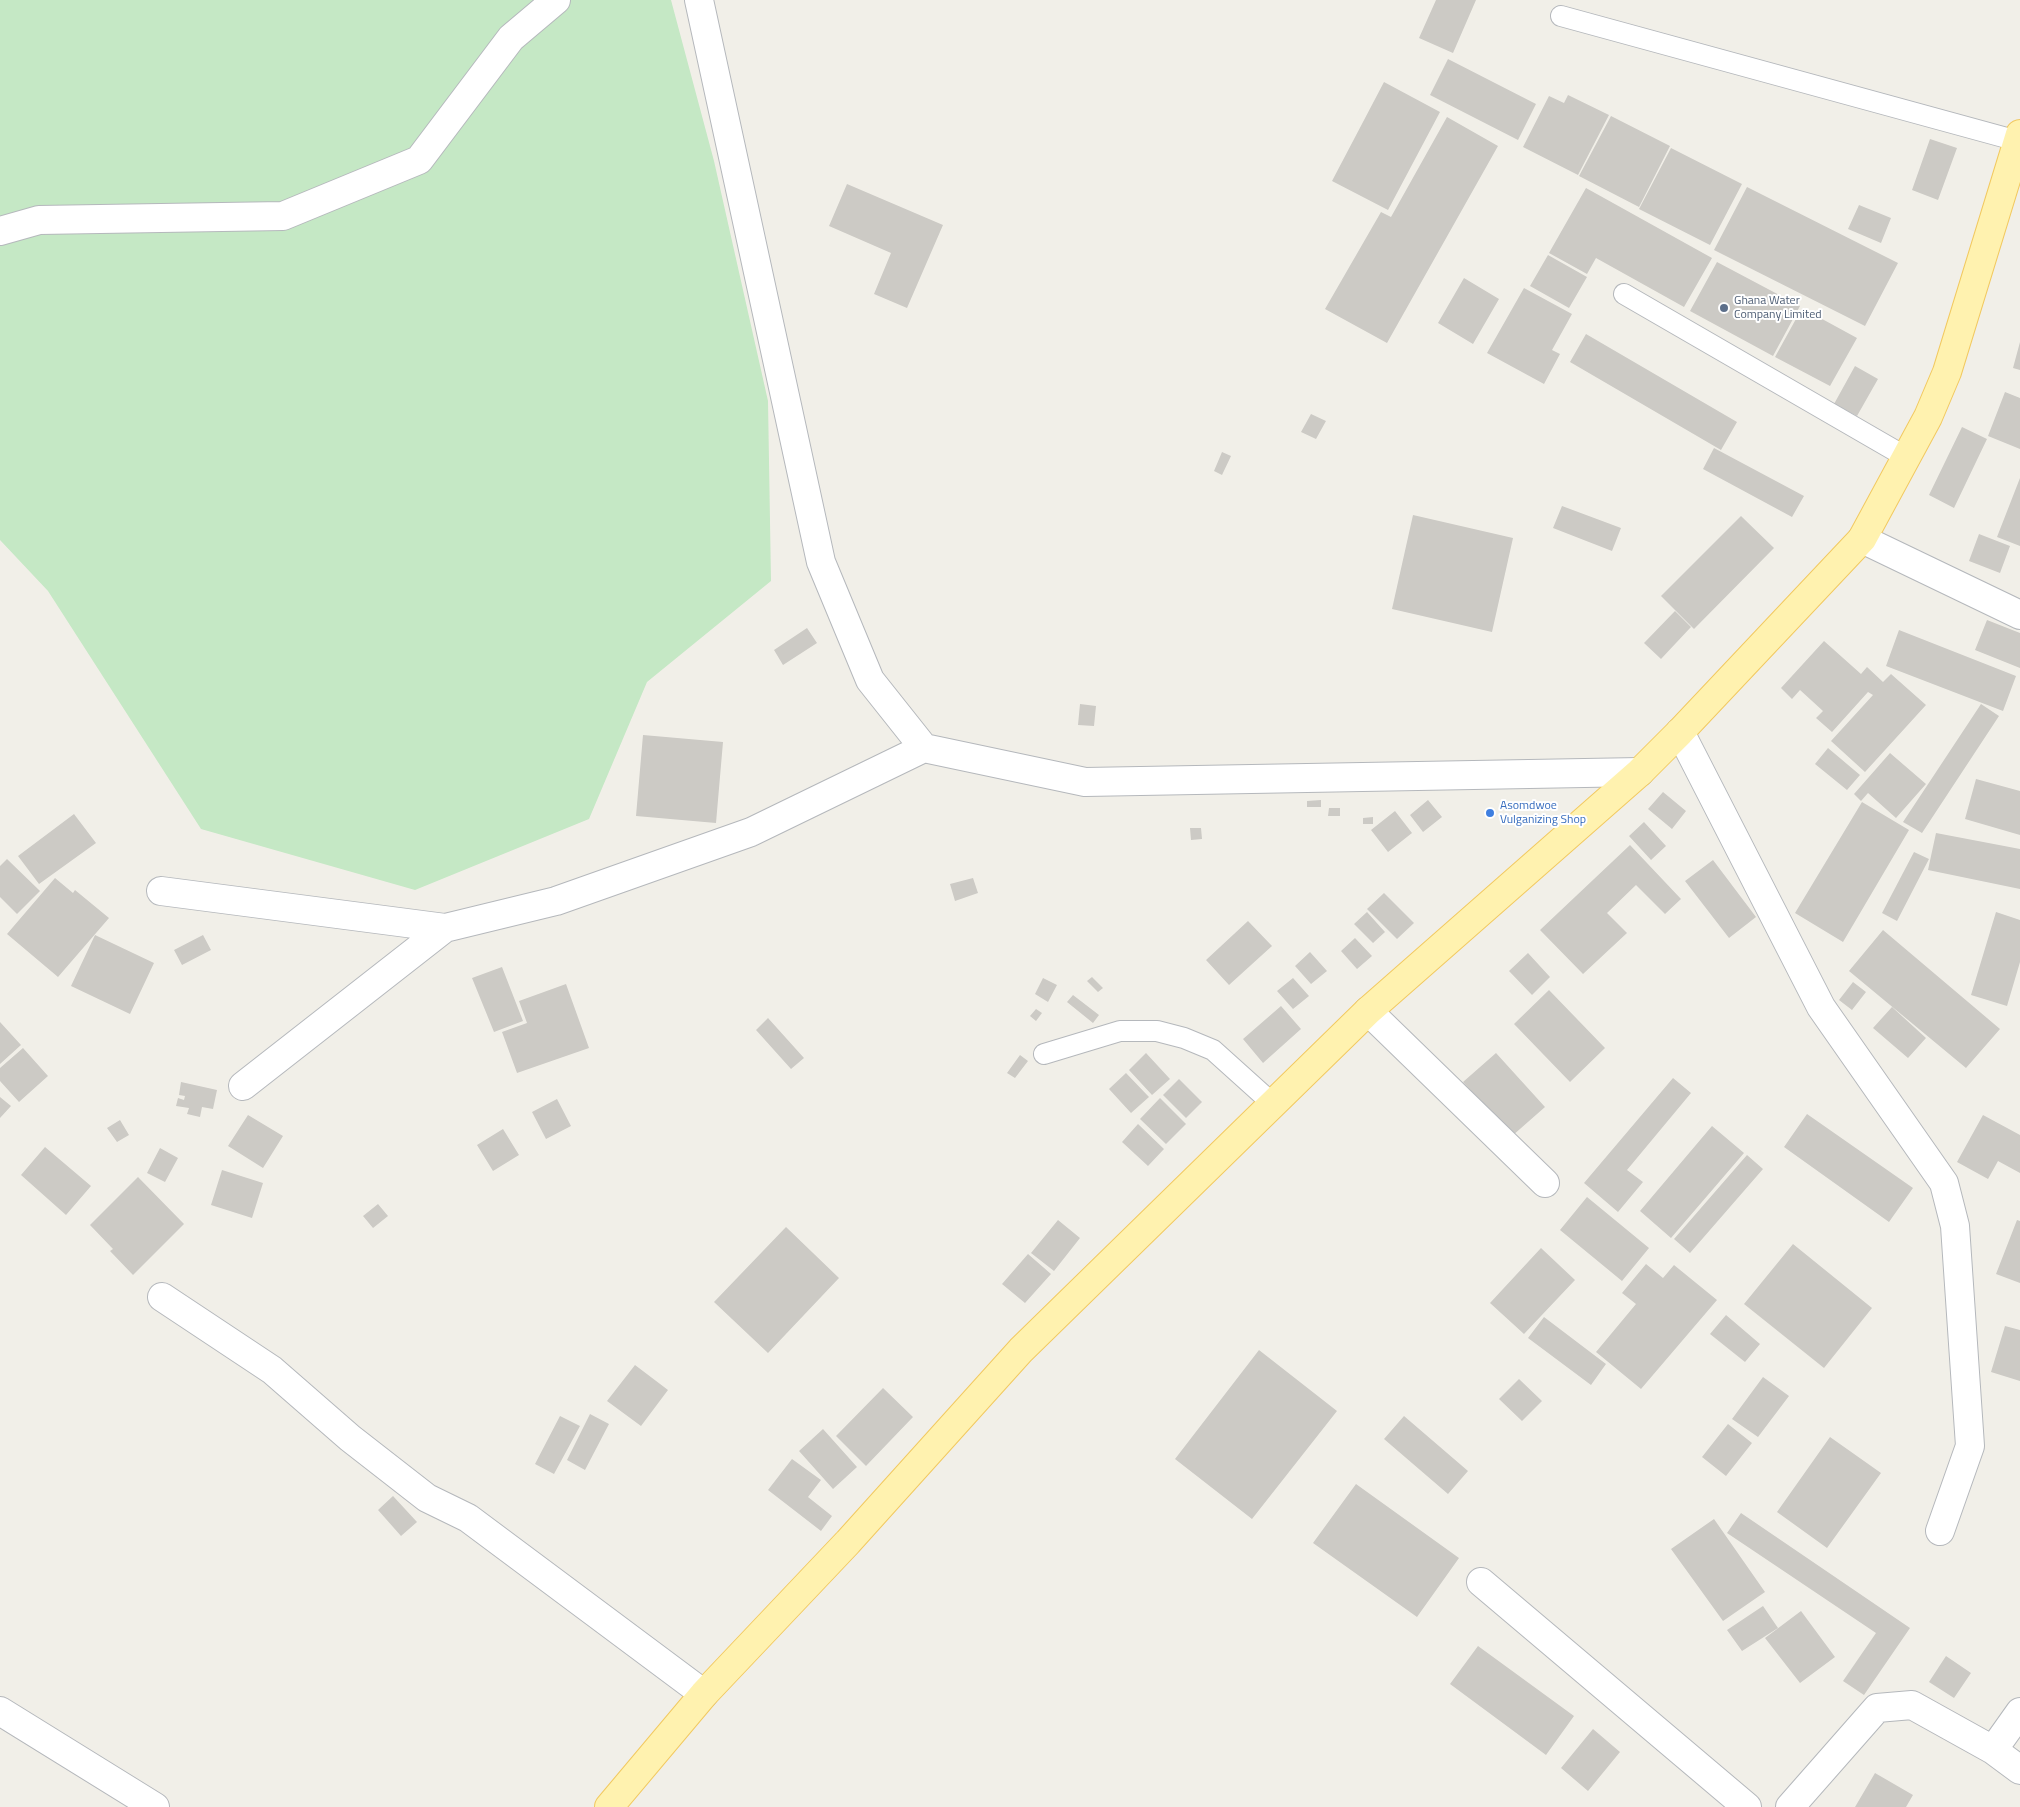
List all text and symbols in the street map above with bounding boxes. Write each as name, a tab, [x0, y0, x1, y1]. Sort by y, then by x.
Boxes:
place label: Ghana Water Company Limited	[1734, 294, 1822, 322]
marker: Ghana Water Company Limited	[1718, 302, 1730, 314]
place label: Asomdwoe Vulganizing Shop	[1500, 799, 1586, 827]
marker: Asomdwoe Vulganizing Shop	[1484, 807, 1496, 819]

